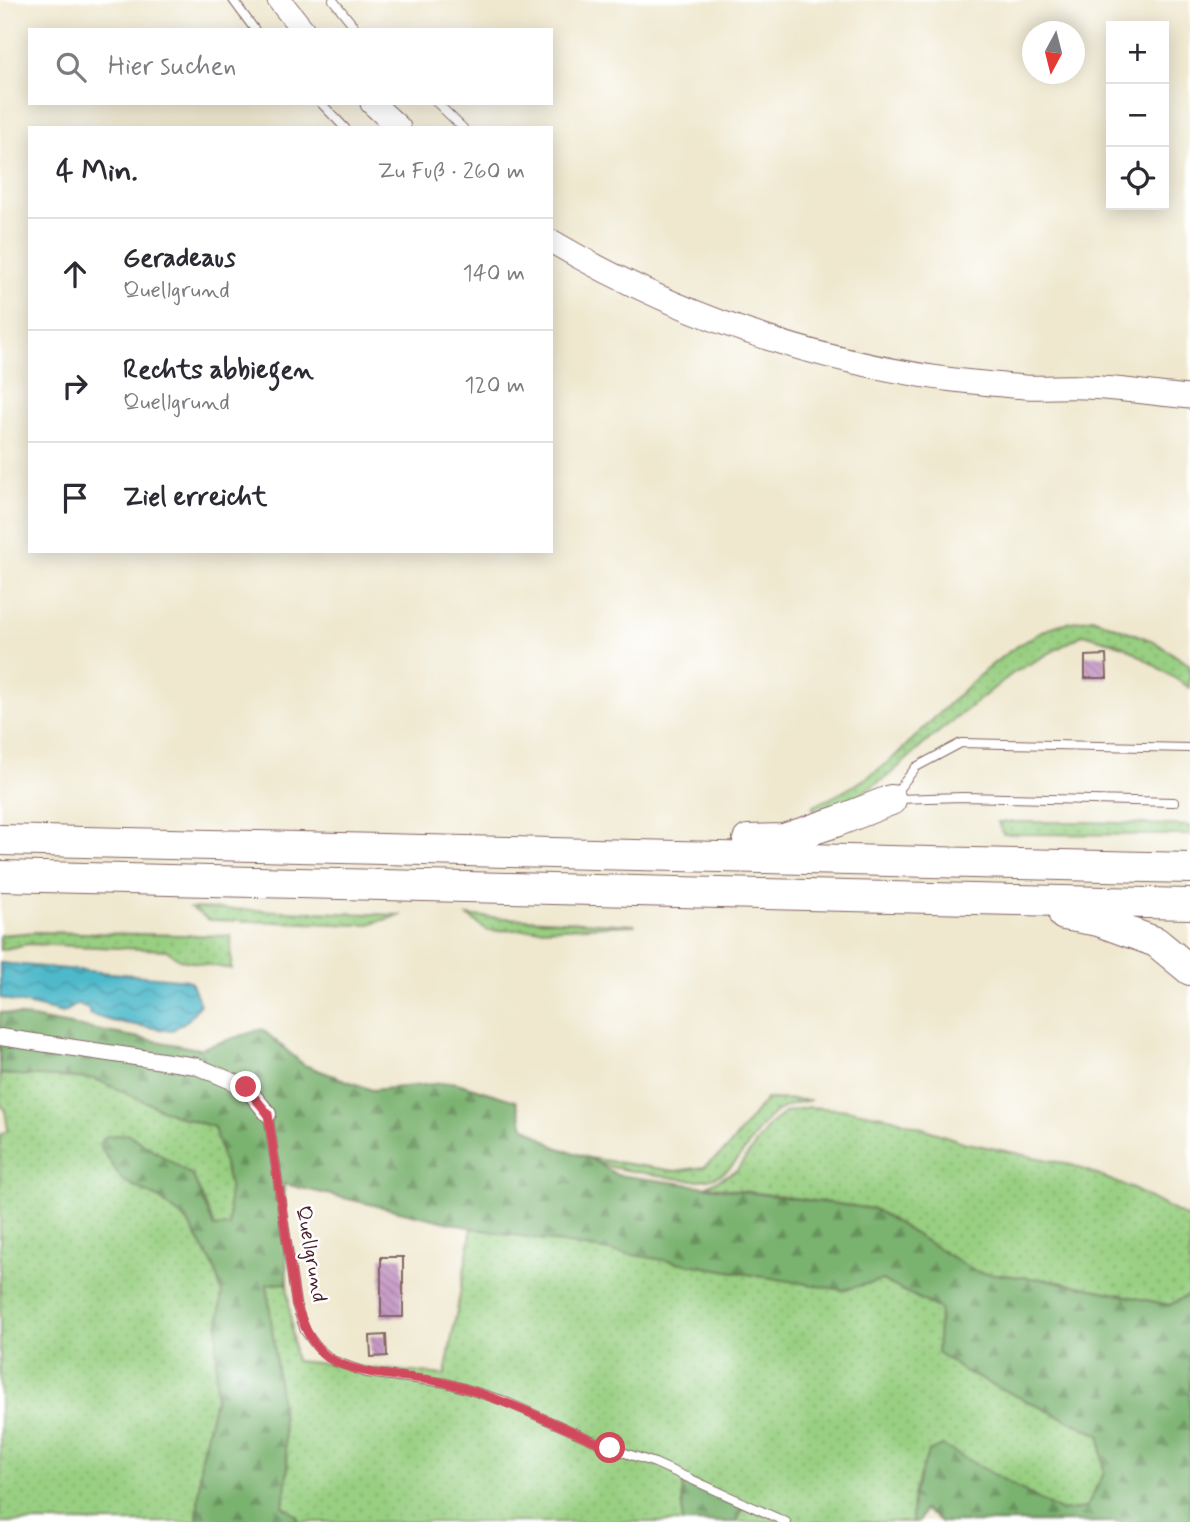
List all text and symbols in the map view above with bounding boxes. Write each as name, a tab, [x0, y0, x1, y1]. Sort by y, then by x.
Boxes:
north arrow	[1022, 21, 1085, 84]
map controls	[1106, 21, 1169, 210]
button: +	[1106, 21, 1169, 84]
search box	[28, 28, 553, 105]
icon: search	[52, 48, 90, 86]
text: Hier suchen	[108, 50, 236, 84]
button: −	[1106, 84, 1169, 147]
button: locate	[1106, 147, 1169, 210]
text: 4 Min.	[56, 152, 138, 191]
text: Zu Fuß · 260 m	[377, 157, 525, 187]
text: Geradeaus	[123, 242, 236, 276]
icon: ahead	[56, 255, 94, 293]
text: 140 m	[462, 259, 525, 289]
text: Quellgrund	[123, 276, 230, 306]
text: Rechts abbiegen	[123, 354, 314, 388]
icon: right	[56, 367, 94, 405]
text: 120 m	[464, 371, 525, 401]
text: Quellgrund	[123, 388, 230, 418]
icon: arrive	[56, 479, 94, 517]
text: Ziel erreicht	[123, 481, 267, 515]
route end	[230, 1071, 261, 1102]
street label: Quellgrund	[289, 1204, 333, 1304]
route start	[594, 1432, 625, 1463]

